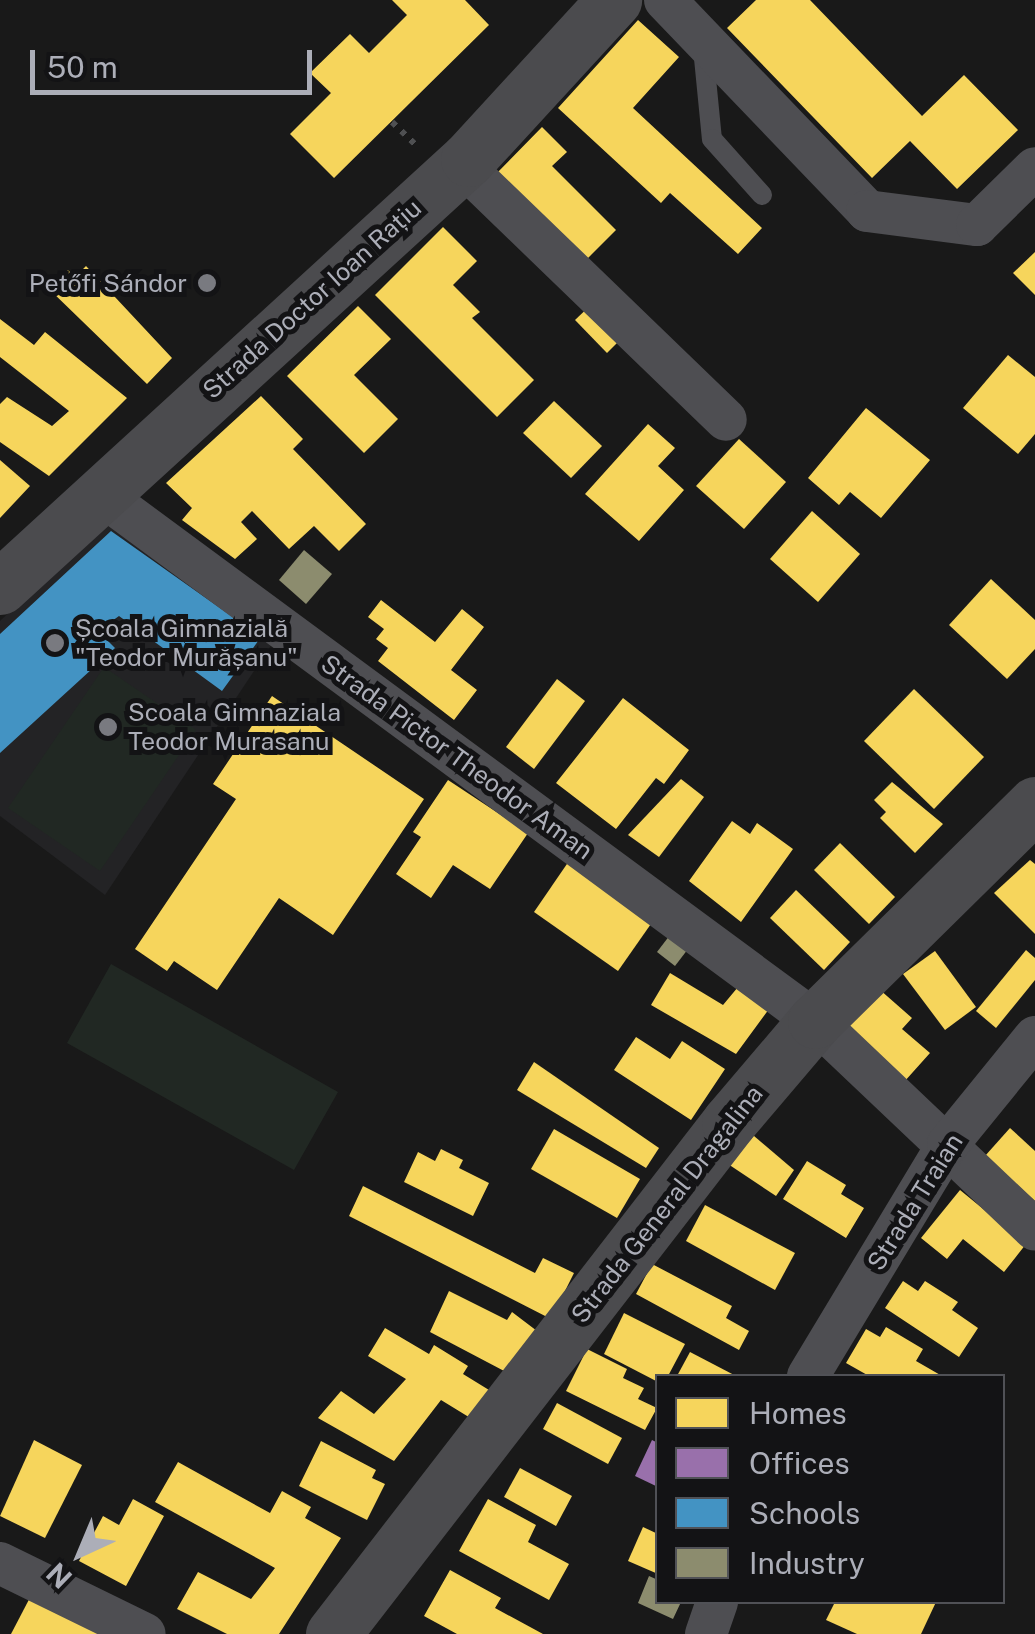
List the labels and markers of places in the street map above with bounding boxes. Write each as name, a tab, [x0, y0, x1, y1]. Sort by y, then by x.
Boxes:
place label: Petőfi Sándor	[29, 268, 187, 298]
marker: Petőfi Sándor	[196, 272, 218, 294]
place label: Școala Gimnazială "Teodor Murășanu"	[75, 614, 298, 673]
marker: Școala Gimnazială "Teodor Murășanu"	[44, 632, 66, 654]
place label: Scoala Gimnaziala Teodor Murasanu	[128, 698, 341, 757]
marker: Scoala Gimnaziala Teodor Murasanu	[97, 716, 119, 738]

